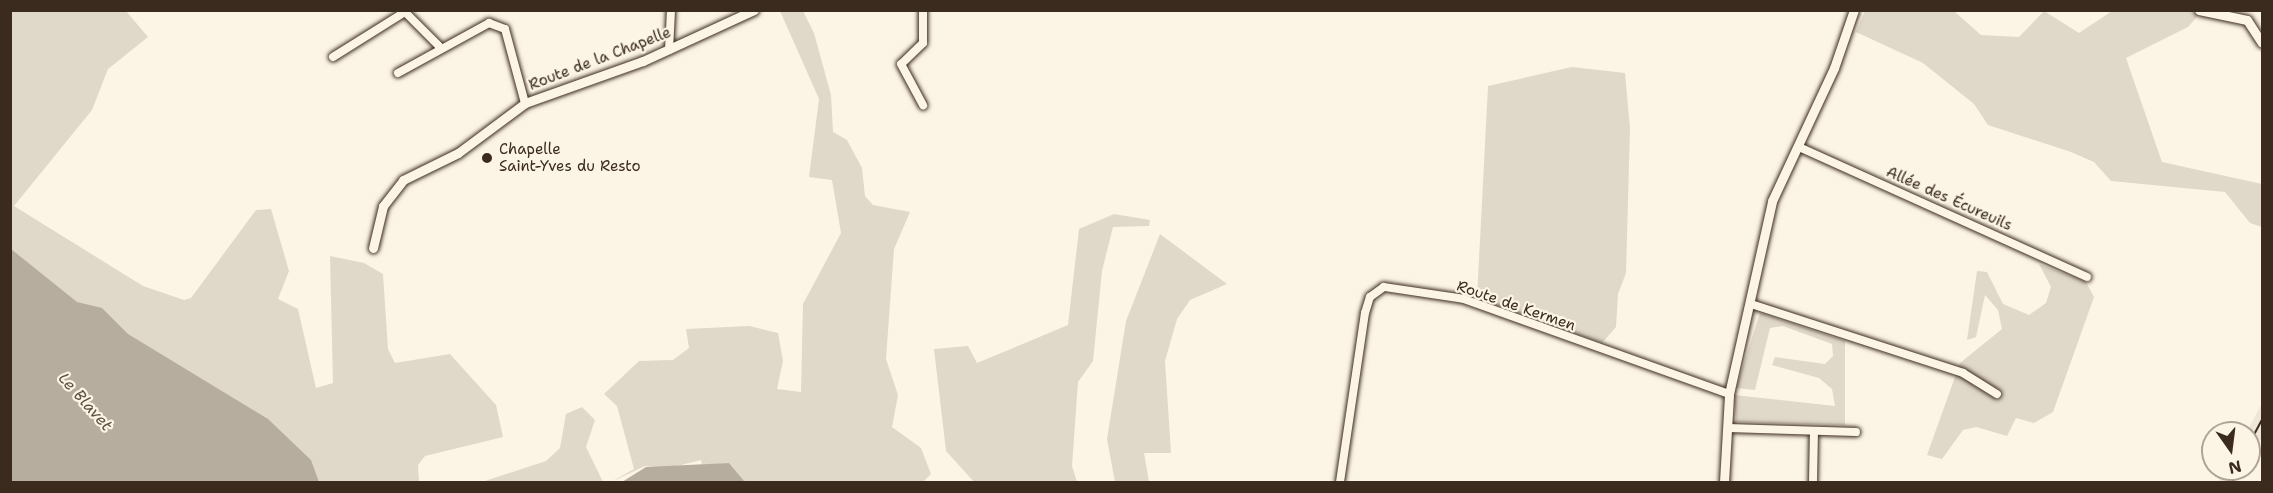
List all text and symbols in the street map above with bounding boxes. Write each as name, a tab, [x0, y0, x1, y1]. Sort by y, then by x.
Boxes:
street label: Route de la Chapelle	[526, 24, 674, 94]
place label: Chapelle Saint-Yves du Resto	[499, 140, 640, 175]
marker: Chapelle Saint-Yves du Resto	[480, 151, 494, 165]
street label: Allée des Écureuils	[1883, 163, 2015, 235]
street label: Route de Kermen	[1454, 277, 1578, 335]
water label: Le Blavet	[54, 369, 116, 435]
north arrow	[2201, 421, 2261, 481]
text: N	[2226, 455, 2244, 479]

